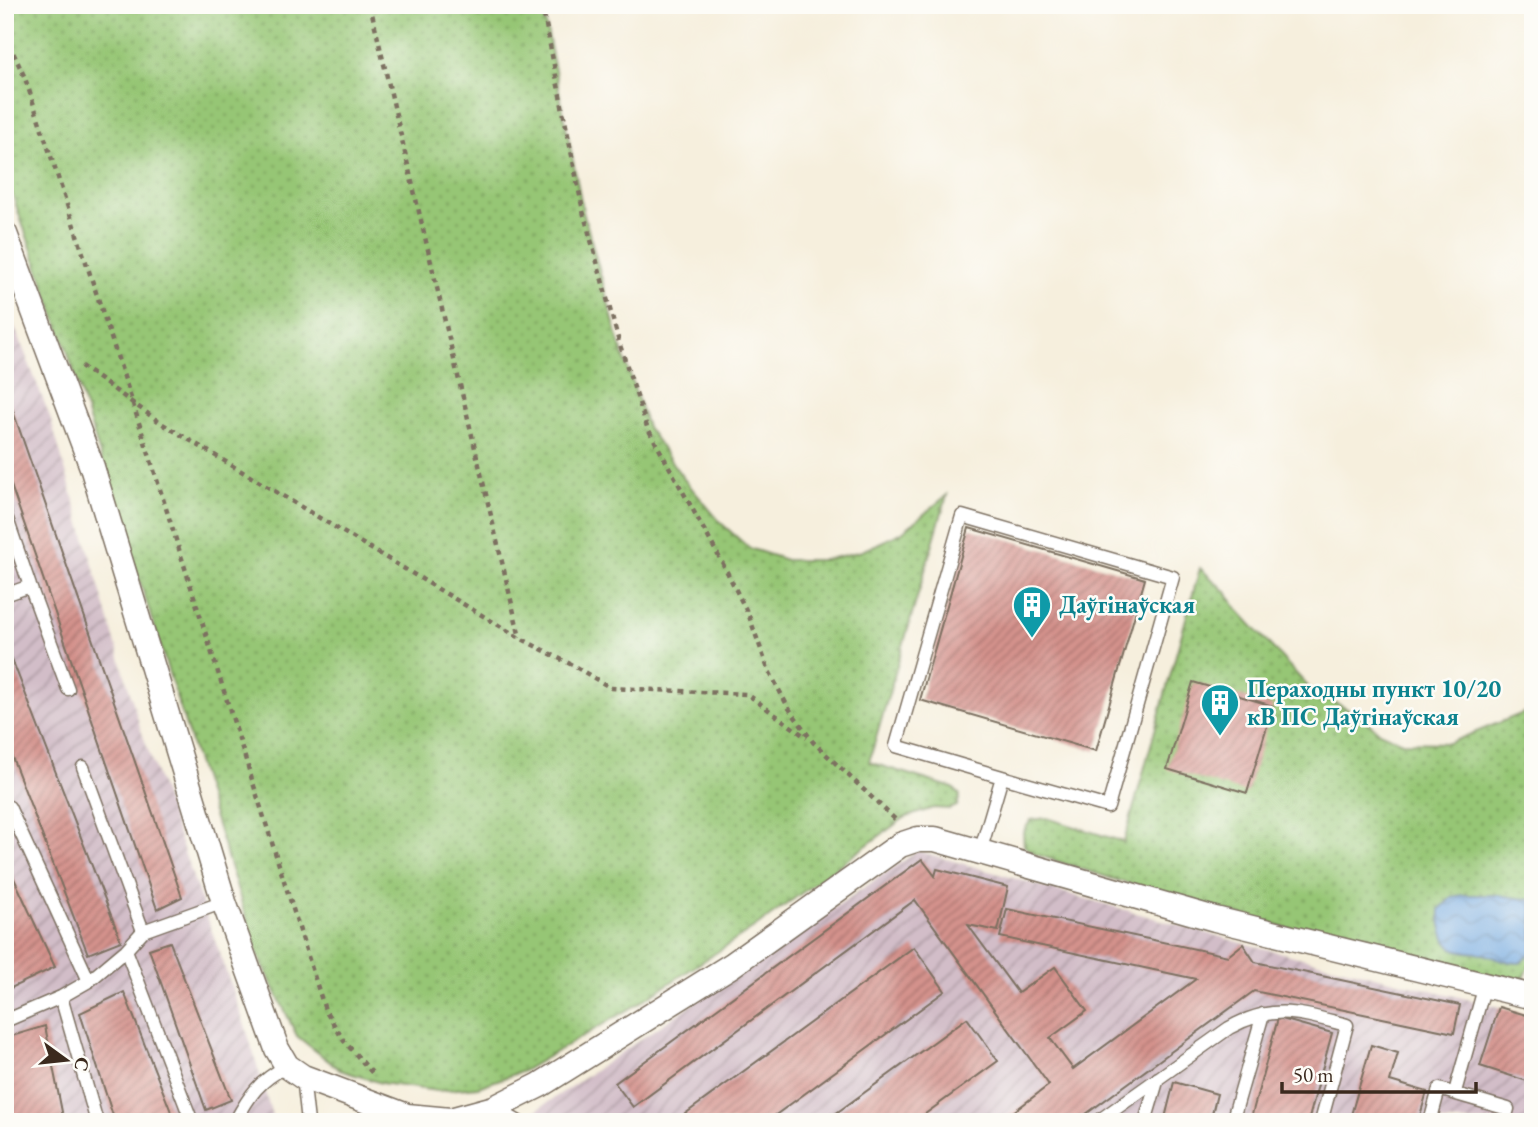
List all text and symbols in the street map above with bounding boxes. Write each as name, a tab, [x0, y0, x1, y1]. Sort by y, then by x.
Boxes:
building icon: Даўгінаўская	[1011, 584, 1053, 639]
place label: Даўгінаўская	[1059, 589, 1195, 621]
place label: Пераходны пункт 10/20 кВ ПС Даўгінаўская	[1247, 673, 1502, 733]
building icon: Пераходны пункт 10/20 кВ ПС Даўгінаўская	[1199, 682, 1241, 737]
north arrow	[32, 1026, 102, 1096]
scale bar	[1282, 1050, 1477, 1094]
text: С	[68, 1055, 96, 1074]
text: 50 m	[1293, 1061, 1334, 1088]

